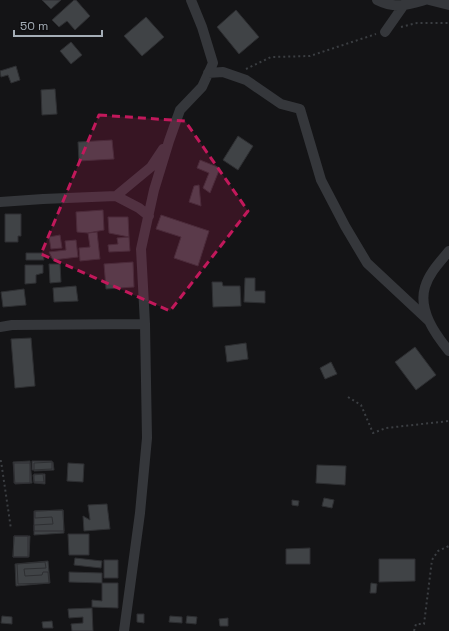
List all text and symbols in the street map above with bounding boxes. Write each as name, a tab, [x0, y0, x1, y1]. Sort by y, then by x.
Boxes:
scale bar	[14, 12, 102, 38]
text: 50 m	[20, 18, 48, 34]

